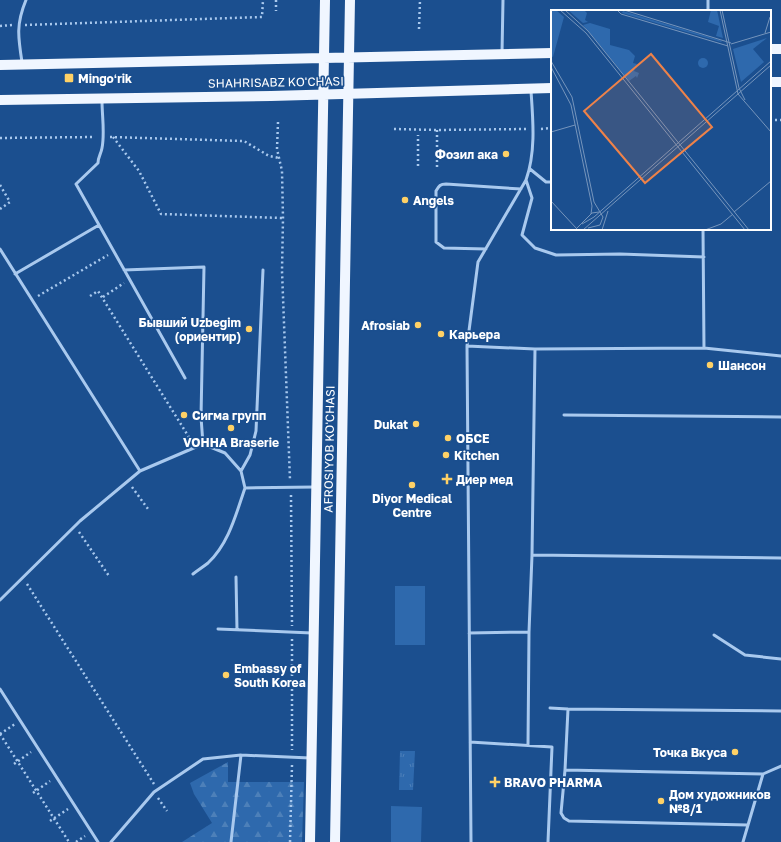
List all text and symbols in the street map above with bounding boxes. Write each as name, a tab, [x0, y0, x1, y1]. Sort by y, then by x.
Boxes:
inset map	[551, 10, 771, 230]
place label: Mingoʻrik	[78, 71, 132, 86]
marker: Mingoʻrik	[63, 72, 75, 84]
street label: SHAHRISABZ KO'CHASI	[208, 73, 344, 91]
place label: Фозил ака	[435, 147, 498, 162]
marker: Фозил ака	[501, 149, 511, 159]
place label: Angels	[413, 193, 454, 208]
marker: Angels	[400, 195, 410, 205]
place label: Бывший Uzbegim (ориентир)	[139, 315, 241, 344]
place label: Afrosiab	[361, 318, 411, 333]
marker: Afrosiab	[413, 320, 423, 330]
marker: Бывший Uzbegim (ориентир)	[244, 324, 254, 334]
place label: Карьера	[449, 327, 500, 342]
marker: Карьера	[436, 329, 446, 339]
place label: Шансон	[718, 358, 766, 373]
marker: Шансон	[705, 360, 715, 370]
street label: AFROSIYOB KO'CHASI	[320, 385, 338, 513]
place label: Сигма групп	[192, 408, 266, 423]
marker: Сигма групп	[179, 410, 189, 420]
place label: Dukat	[374, 417, 408, 432]
marker: Dukat	[411, 419, 421, 429]
marker: VOHHA Braserie	[226, 423, 236, 433]
place label: ОБСЕ	[456, 431, 489, 446]
marker: ОБСЕ	[443, 433, 453, 443]
place label: VOHHA Braserie	[183, 435, 279, 450]
place label: Kitchen	[454, 448, 499, 463]
marker: Kitchen	[441, 450, 451, 460]
place label: Диер мед	[456, 472, 513, 487]
marker: Диер мед	[441, 473, 453, 485]
marker: Diyor Medical Centre	[407, 480, 417, 490]
place label: Diyor Medical Centre	[372, 491, 452, 520]
place label: Embassy of South Korea	[234, 661, 306, 690]
marker: Embassy of South Korea	[221, 670, 231, 680]
place label: Точка Вкуса	[653, 745, 727, 760]
marker: Точка Вкуса	[730, 747, 740, 757]
place label: BRAVO PHARMA	[504, 775, 603, 790]
marker: BRAVO PHARMA	[489, 776, 501, 788]
place label: Дом художников №8/1	[669, 787, 771, 816]
marker: Дом художников №8/1	[656, 796, 666, 806]

